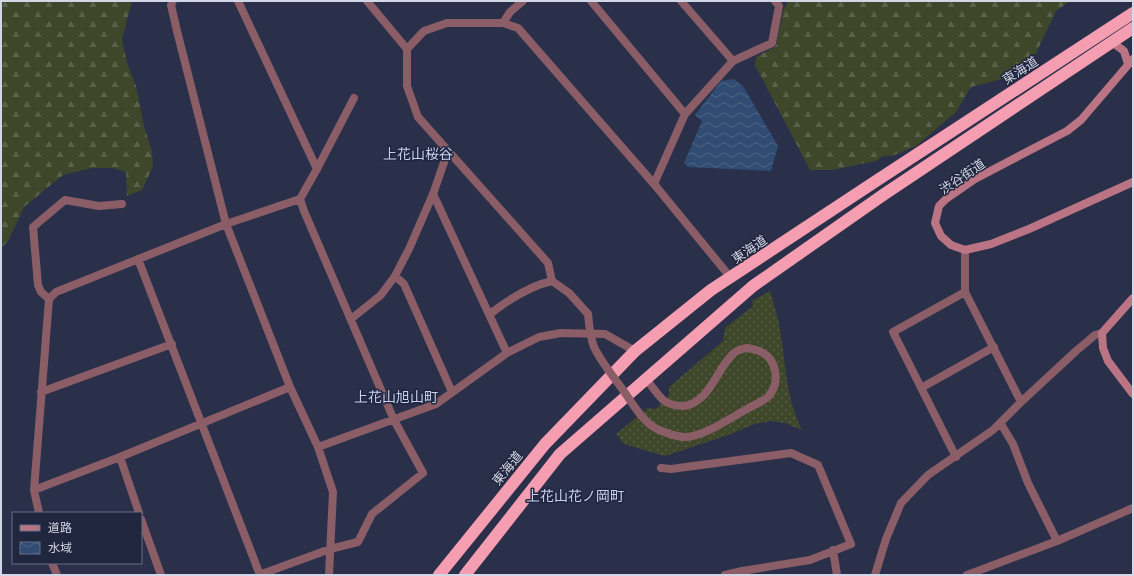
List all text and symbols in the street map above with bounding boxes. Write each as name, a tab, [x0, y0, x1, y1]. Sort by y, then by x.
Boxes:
street label: 東海道	[999, 52, 1041, 88]
district label: 上花山桜谷	[383, 144, 453, 163]
street label: 渋谷街道	[935, 154, 989, 198]
street label: 東海道	[728, 231, 770, 267]
district label: 上花山旭山町	[354, 387, 438, 406]
street label: 東海道	[488, 447, 526, 489]
district label: 上花山花ノ岡町	[526, 486, 624, 505]
legend	[12, 512, 142, 564]
text: 道路	[48, 519, 72, 536]
text: 水域	[48, 539, 72, 556]

